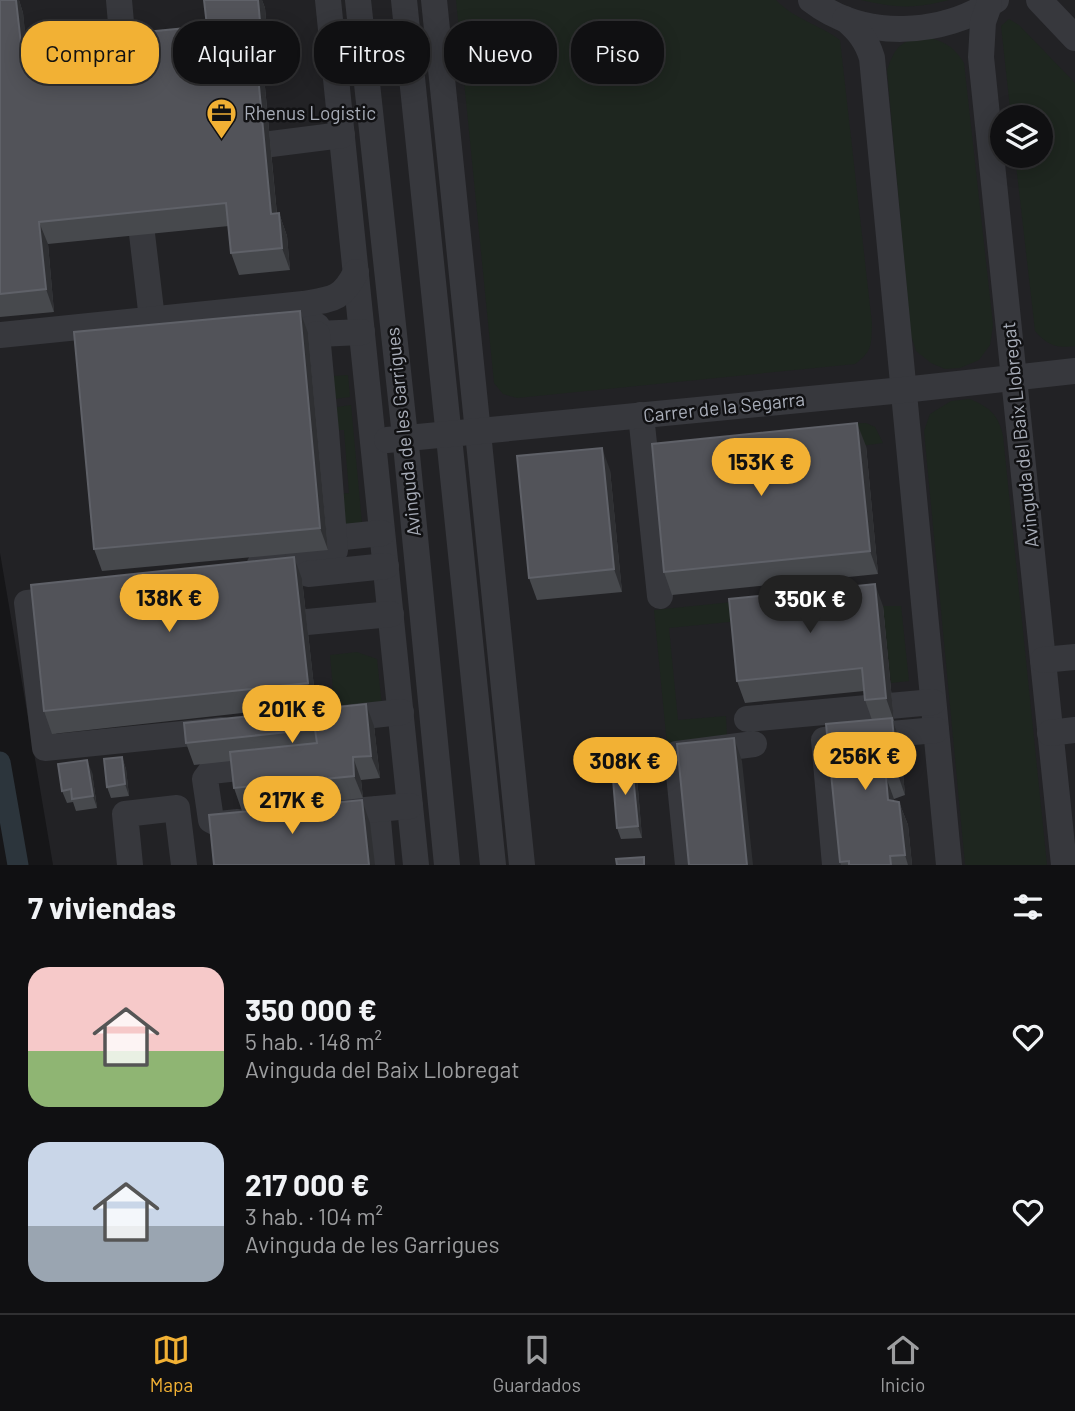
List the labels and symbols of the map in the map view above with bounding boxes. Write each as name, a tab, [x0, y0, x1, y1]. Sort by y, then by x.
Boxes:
office icon: Rhenus Logistic	[204, 96, 238, 140]
place label: Rhenus Logistic	[244, 101, 376, 124]
street label: Avinguda del Baix Llobregat	[996, 321, 1043, 549]
street label: Avinguda de les Garrigues	[380, 326, 425, 538]
street label: Carrer de la Segarra	[642, 387, 806, 426]
pin: 153K €	[704, 438, 818, 498]
pin: 138K €	[112, 574, 226, 634]
pin: 350K €	[753, 576, 867, 635]
pin: 201K €	[235, 686, 349, 745]
pin: 256K €	[808, 732, 922, 792]
pin: 308K €	[568, 738, 682, 797]
pin: 217K €	[235, 776, 349, 836]

